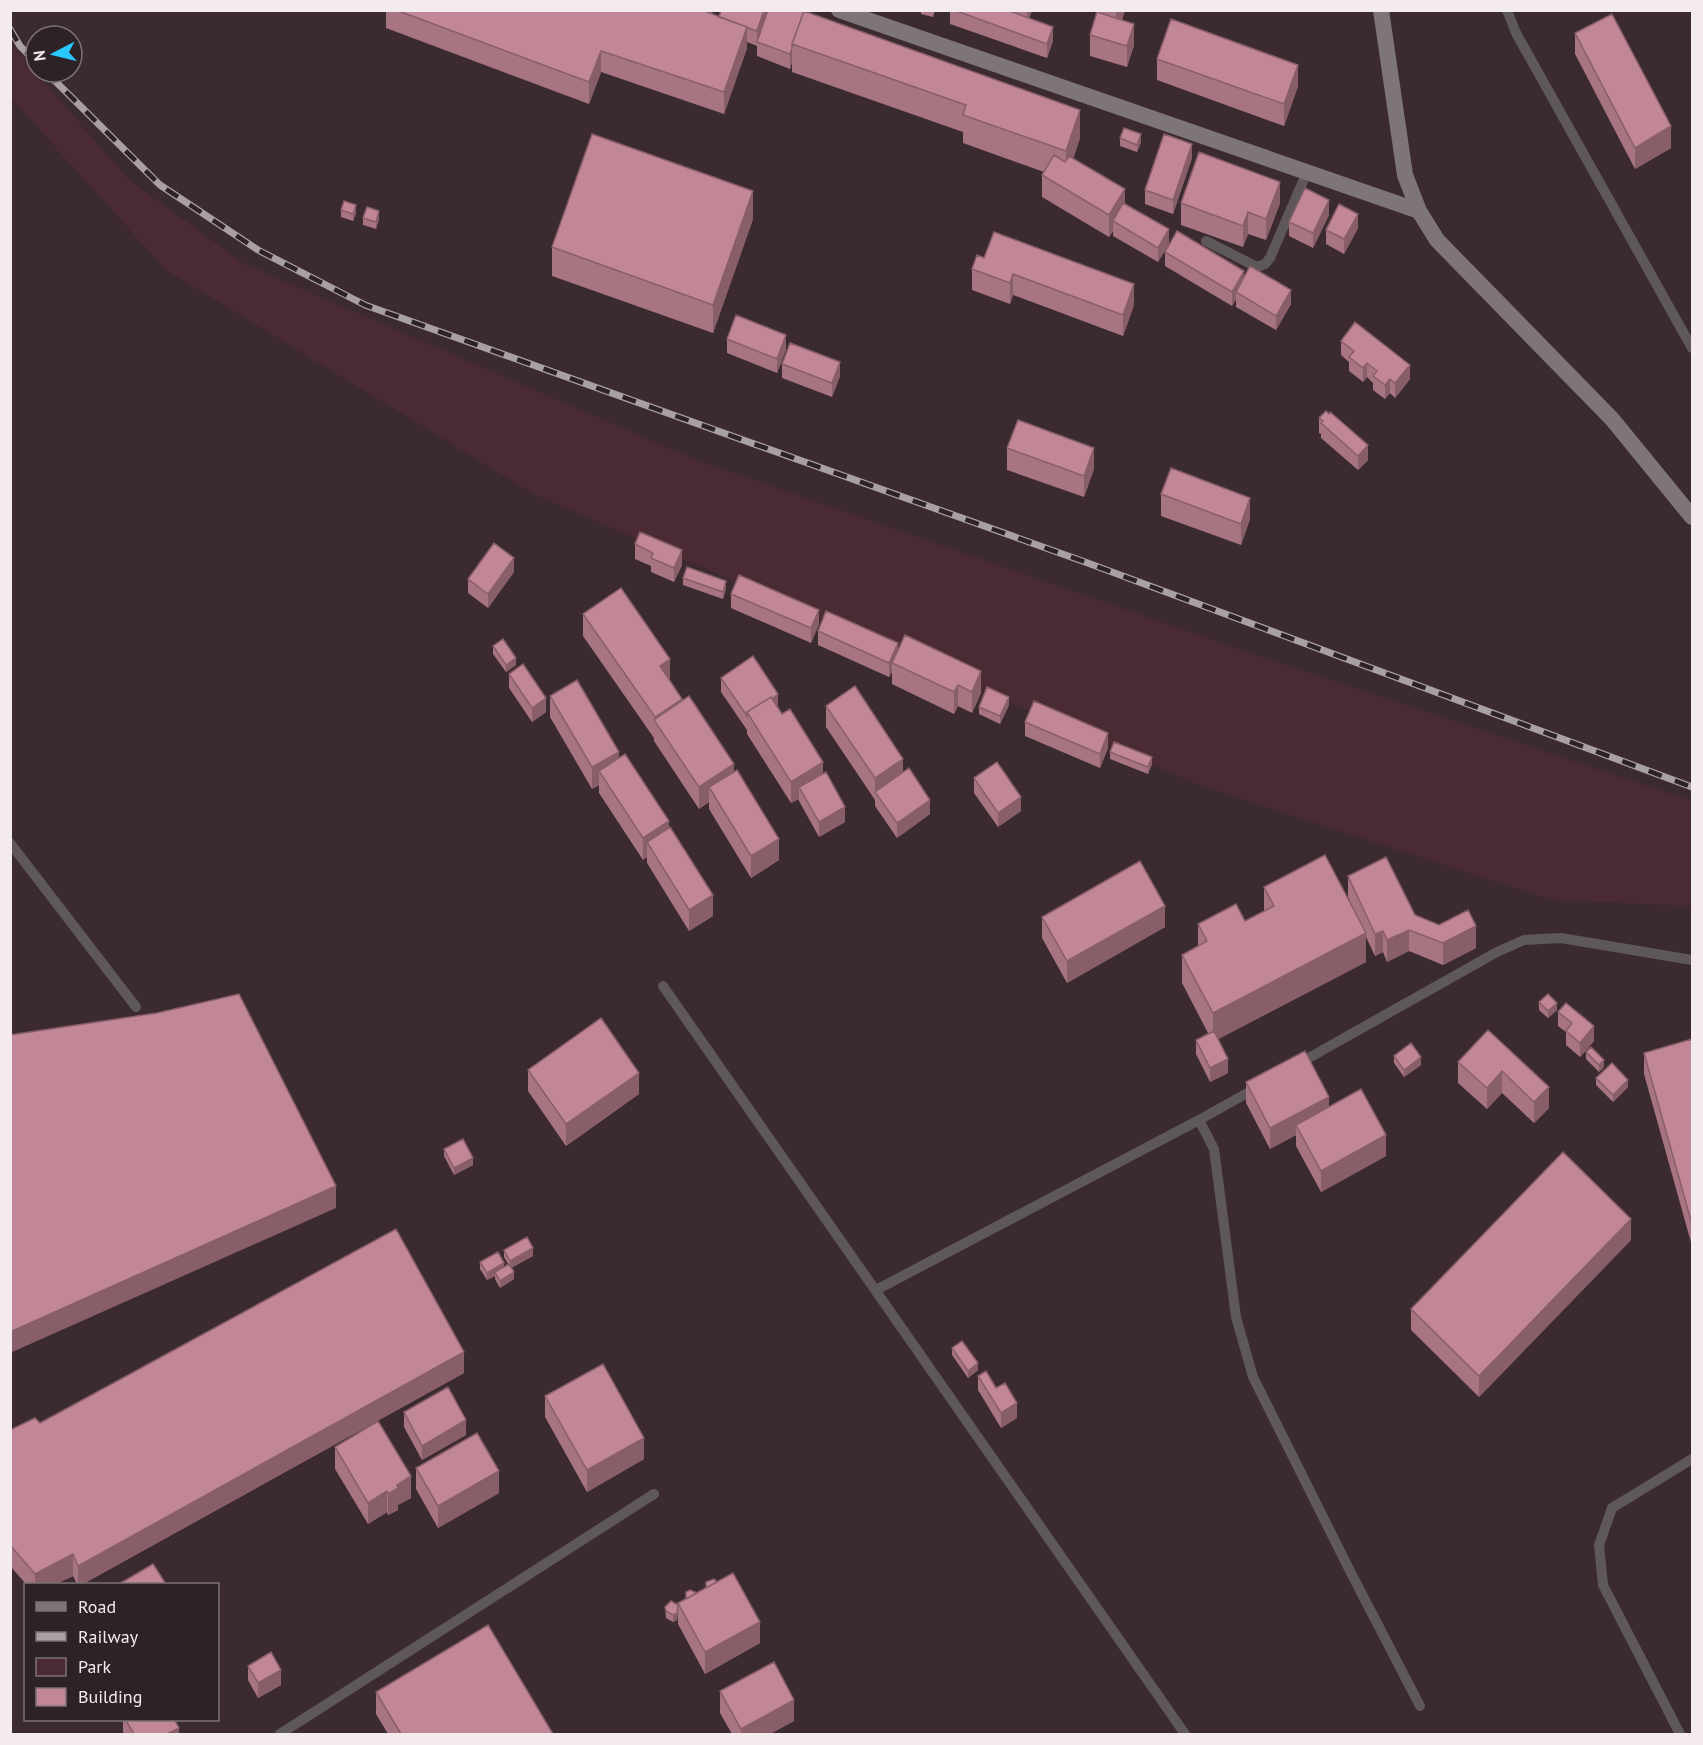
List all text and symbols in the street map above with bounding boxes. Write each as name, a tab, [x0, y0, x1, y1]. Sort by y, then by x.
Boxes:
north arrow	[24, 24, 84, 84]
text: N	[29, 49, 50, 62]
legend	[24, 1583, 219, 1721]
text: Road	[78, 1595, 116, 1618]
text: Railway	[78, 1625, 139, 1648]
text: Park	[78, 1655, 111, 1678]
text: Building	[78, 1685, 142, 1708]

